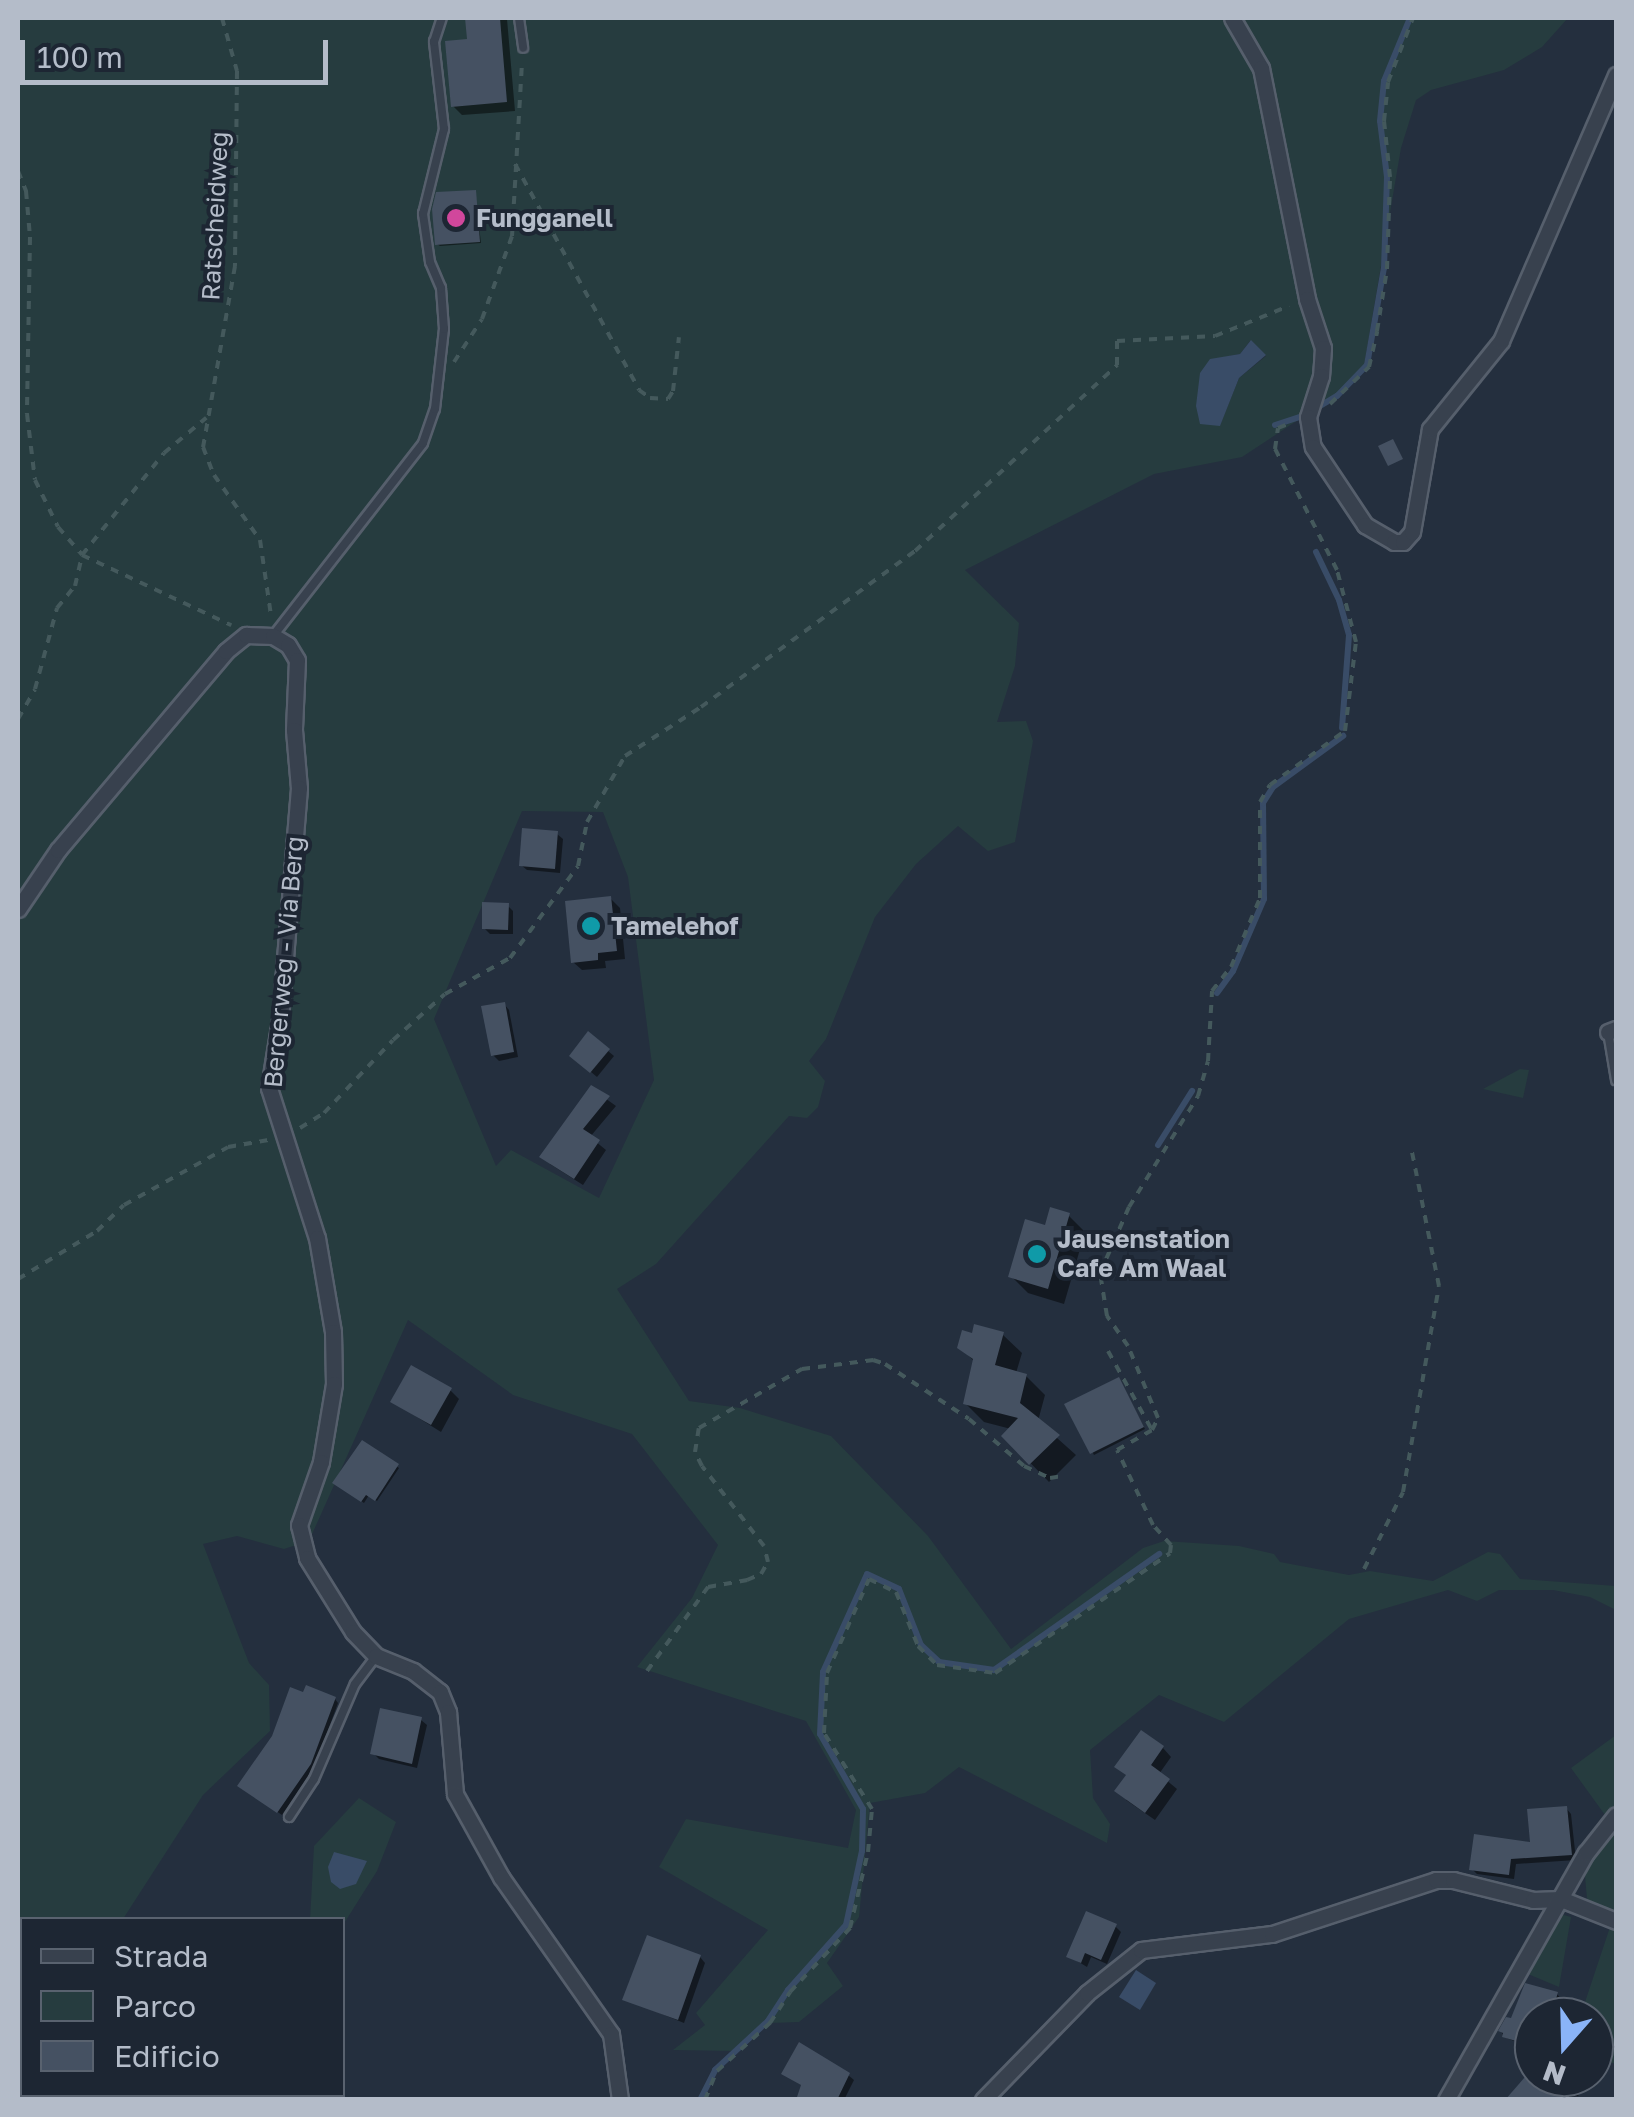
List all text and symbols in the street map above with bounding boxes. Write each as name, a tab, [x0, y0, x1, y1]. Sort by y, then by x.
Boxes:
scale bar	[25, 20, 332, 82]
text: 100 m	[37, 39, 123, 75]
street label: Ratscheidweg	[196, 131, 234, 301]
place label: Fungganell	[476, 203, 613, 233]
marker: Fungganell	[445, 207, 467, 229]
street label: Bergerweg - Via Berg	[258, 835, 310, 1089]
place label: Tamelehof	[611, 911, 738, 941]
marker: Tamelehof	[580, 915, 602, 937]
place label: Jausenstation Cafe Am Waal	[1057, 1225, 1230, 1284]
marker: Jausenstation Cafe Am Waal	[1026, 1243, 1048, 1265]
legend	[20, 1917, 345, 2097]
text: Strada	[114, 1938, 208, 1974]
text: Parco	[114, 1988, 196, 2024]
north arrow	[1514, 1997, 1614, 2097]
text: Edificio	[114, 2038, 220, 2074]
text: N	[1539, 2055, 1570, 2093]

